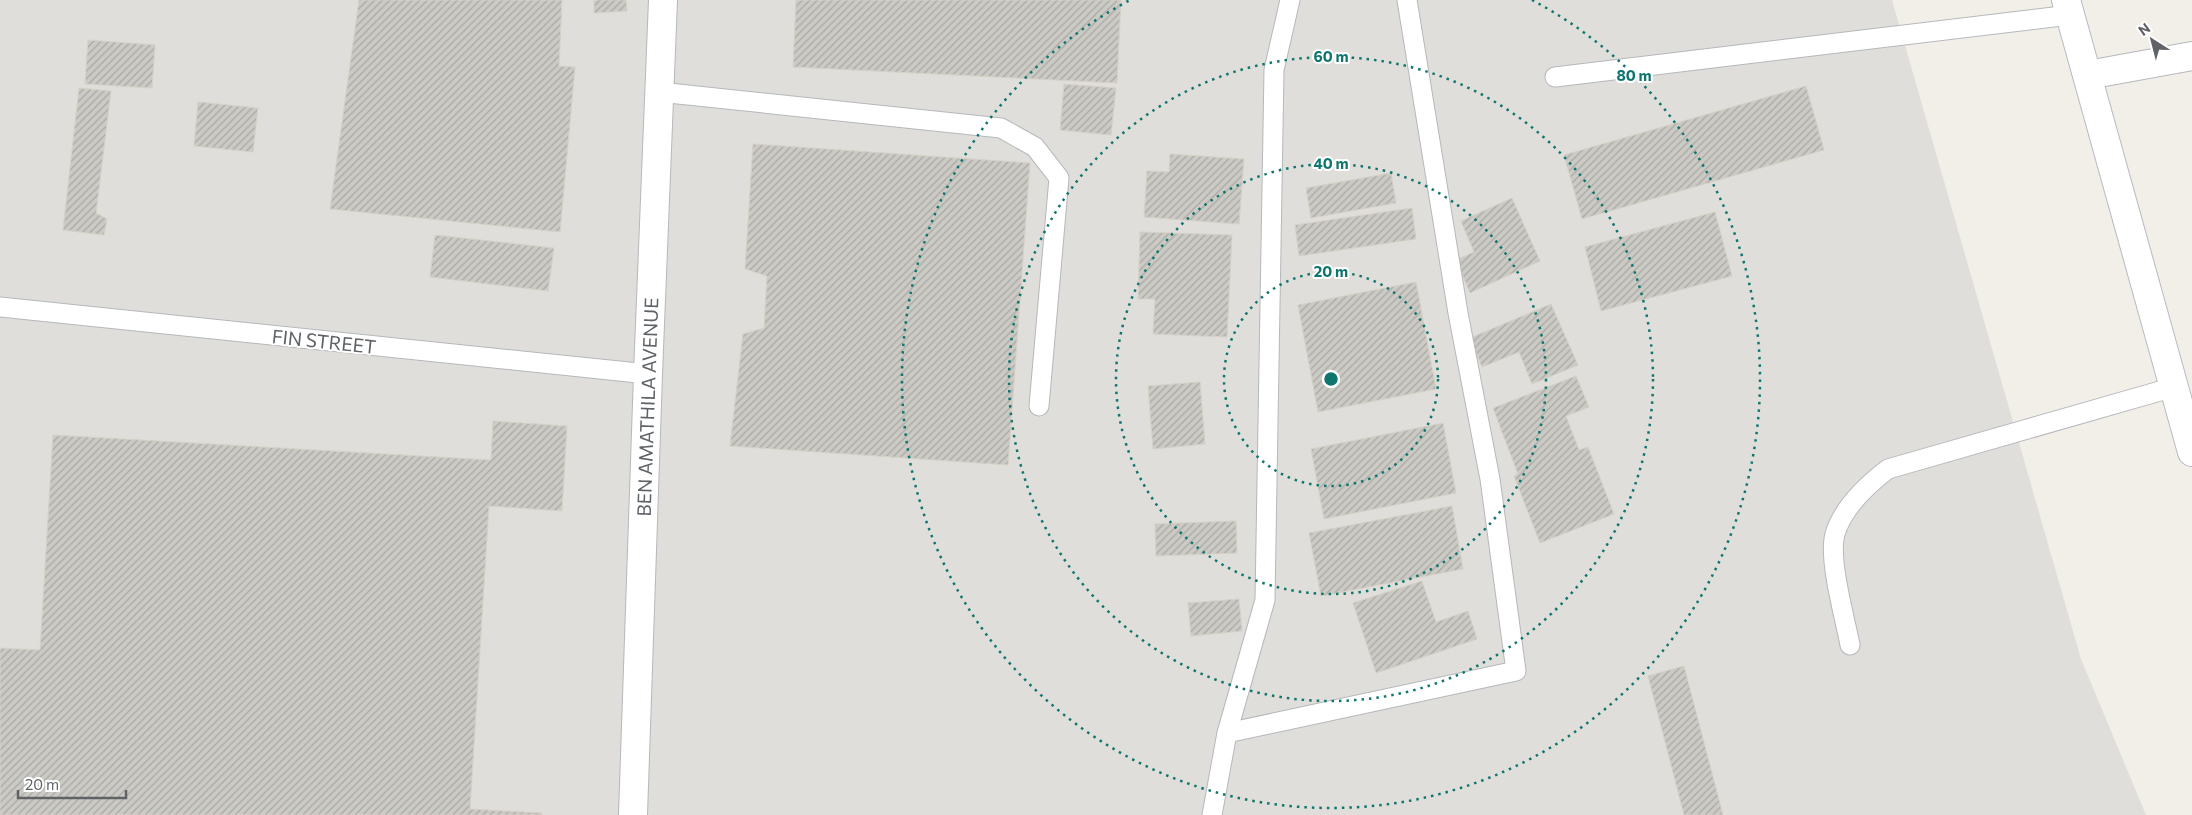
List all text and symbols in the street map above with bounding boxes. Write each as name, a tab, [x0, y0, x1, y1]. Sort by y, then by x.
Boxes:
north arrow	[2127, 15, 2177, 65]
text: N	[2135, 19, 2153, 39]
text: 60 m	[1313, 47, 1349, 65]
text: 80 m	[1616, 66, 1652, 84]
text: 40 m	[1313, 154, 1349, 172]
text: 20 m	[1314, 262, 1348, 280]
street label: BEN AMATHILA AVENUE	[632, 297, 662, 517]
street label: FIN STREET	[271, 324, 377, 358]
centre of rings	[1322, 370, 1340, 388]
scale bar	[18, 768, 125, 800]
text: 20 m	[25, 775, 59, 793]

